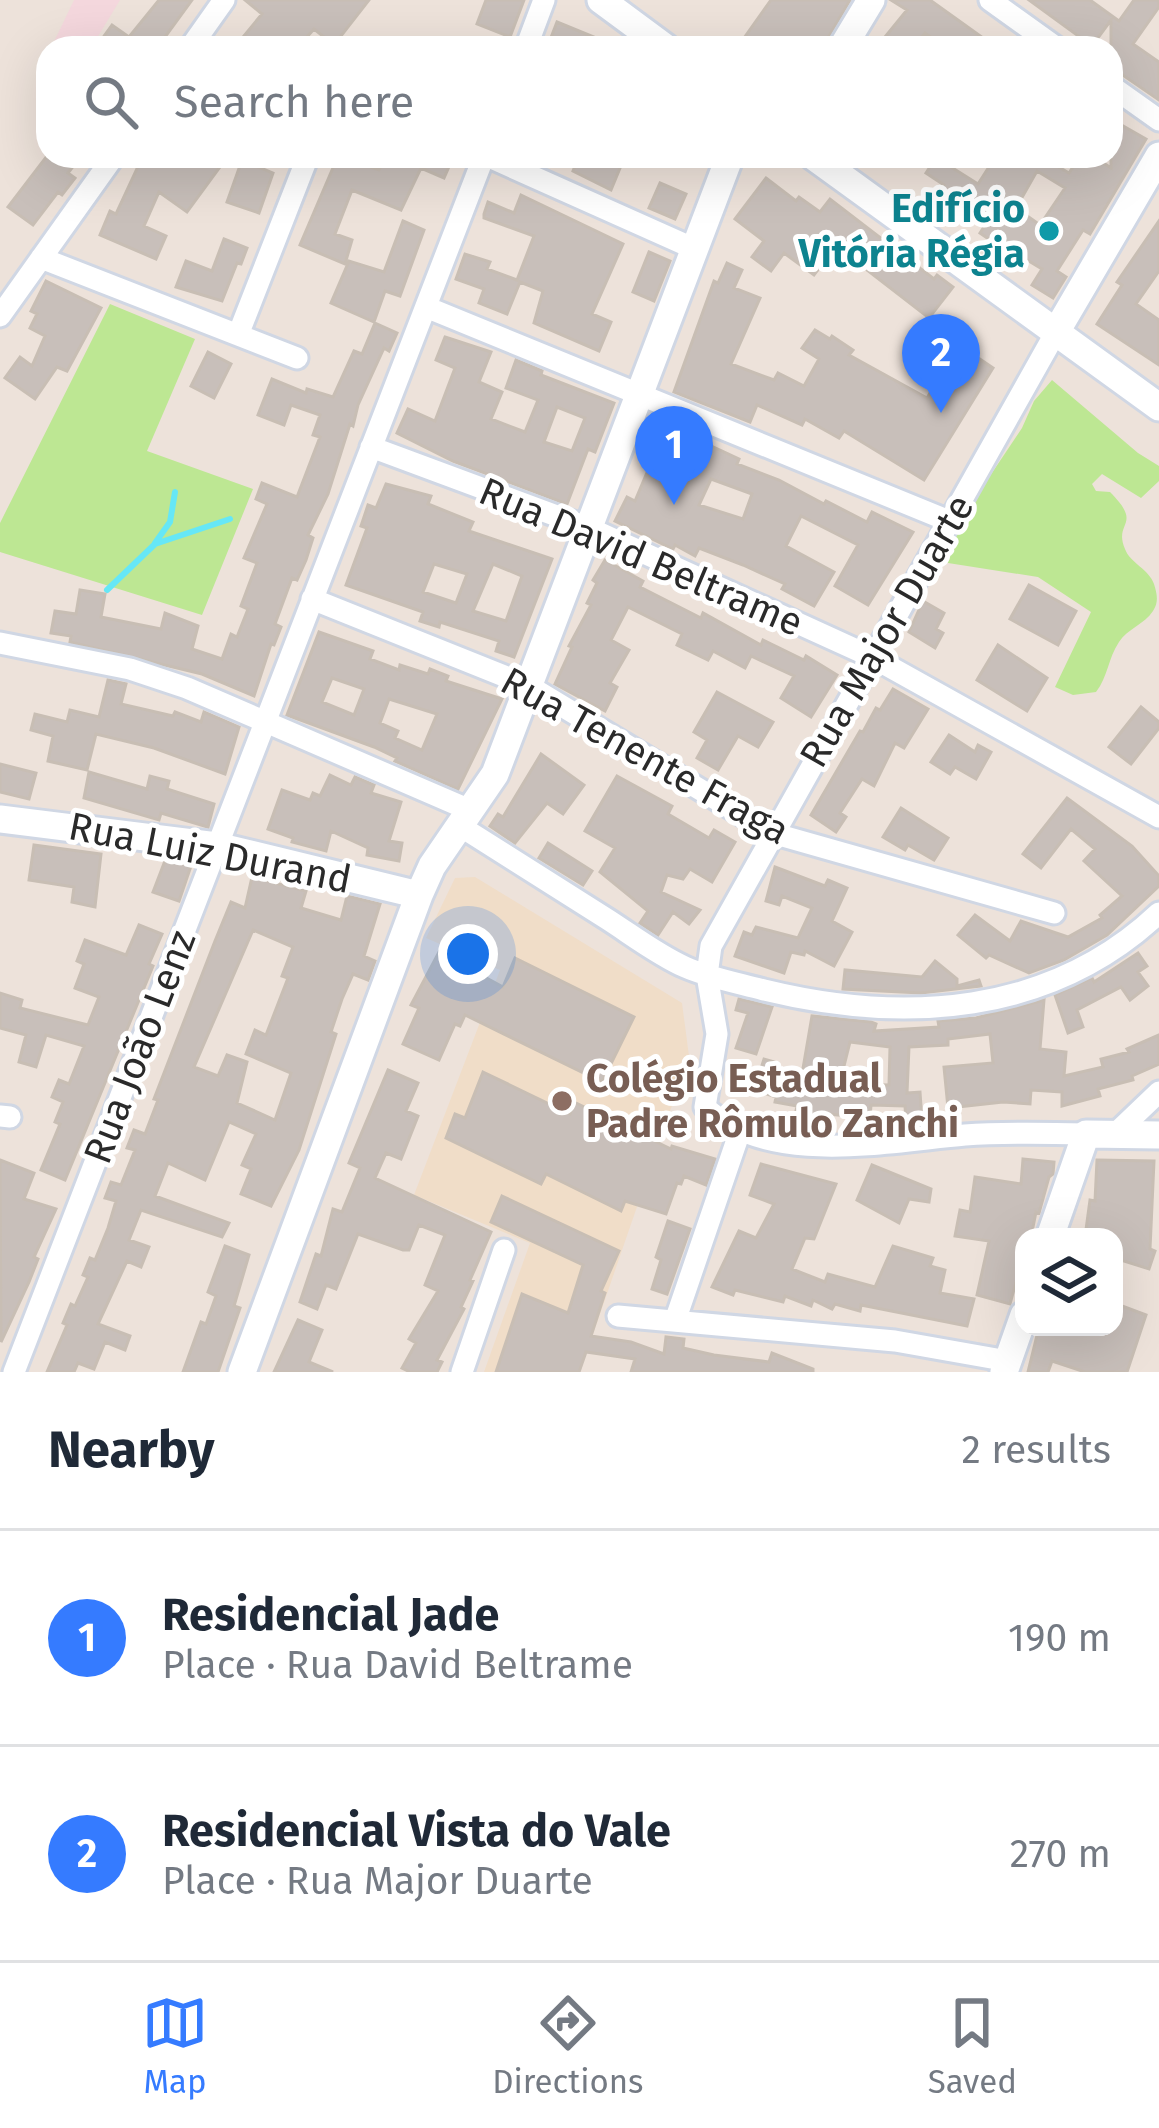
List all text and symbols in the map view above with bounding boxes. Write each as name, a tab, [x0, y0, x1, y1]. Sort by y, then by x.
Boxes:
search box	[36, 36, 1123, 168]
icon: search	[78, 69, 144, 135]
text: Search here	[174, 75, 414, 129]
place label: Edifício Vitória Régia	[798, 186, 1025, 277]
marker: Edifício Vitória Régia	[1036, 218, 1062, 244]
pin: 2	[902, 314, 980, 413]
pin: 1	[635, 406, 713, 505]
street label: Rua David Beltrame	[472, 468, 810, 646]
street label: Rua Major Duarte	[790, 487, 984, 775]
street label: Rua Tenente Fraga	[493, 658, 797, 854]
street label: Rua Luiz Durand	[65, 803, 355, 903]
street label: Rua João Lenz	[74, 924, 206, 1170]
your location	[438, 924, 498, 984]
place label: Colégio Estadual Padre Rômulo Zanchi	[586, 1056, 959, 1147]
marker: Colégio Estadual Padre Rômulo Zanchi	[549, 1088, 575, 1114]
map controls	[1015, 1228, 1123, 1336]
button: layers	[1015, 1228, 1123, 1336]
text: Nearby	[48, 1419, 214, 1481]
text: 2 results	[962, 1427, 1111, 1473]
text: Residencial Jade	[162, 1588, 499, 1642]
text: 1	[78, 1615, 96, 1661]
text: 190 m	[1008, 1615, 1111, 1661]
text: Place · Rua David Beltrame	[162, 1642, 633, 1688]
text: Residencial Vista do Vale	[162, 1804, 671, 1858]
text: 2	[77, 1831, 97, 1877]
text: 270 m	[1010, 1831, 1111, 1877]
text: Place · Rua Major Duarte	[162, 1858, 593, 1904]
tab: Map	[142, 1990, 208, 2102]
tab: Directions	[492, 1990, 644, 2102]
tab: Saved	[928, 1990, 1017, 2102]

